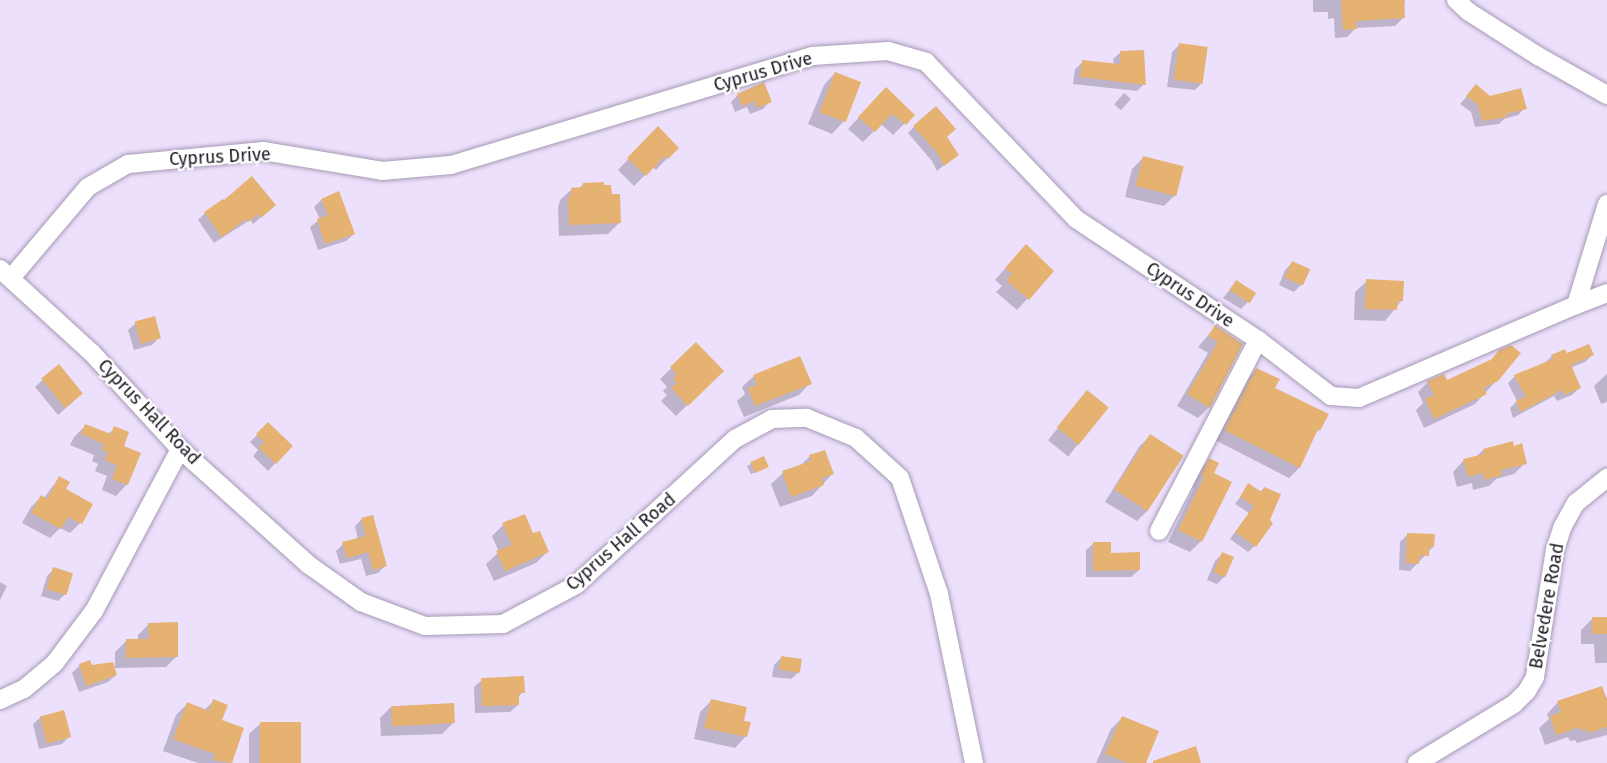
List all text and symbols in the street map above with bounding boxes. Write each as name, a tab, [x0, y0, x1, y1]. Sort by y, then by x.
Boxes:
street label: Cyprus Drive	[711, 48, 815, 96]
street label: Cyprus Drive	[169, 144, 271, 170]
street label: Cyprus Drive	[1142, 258, 1238, 332]
street label: Cyprus Hall Road	[93, 355, 205, 469]
street label: Cyprus Hall Road	[562, 489, 680, 595]
street label: Belvedere Road	[1525, 541, 1569, 671]

